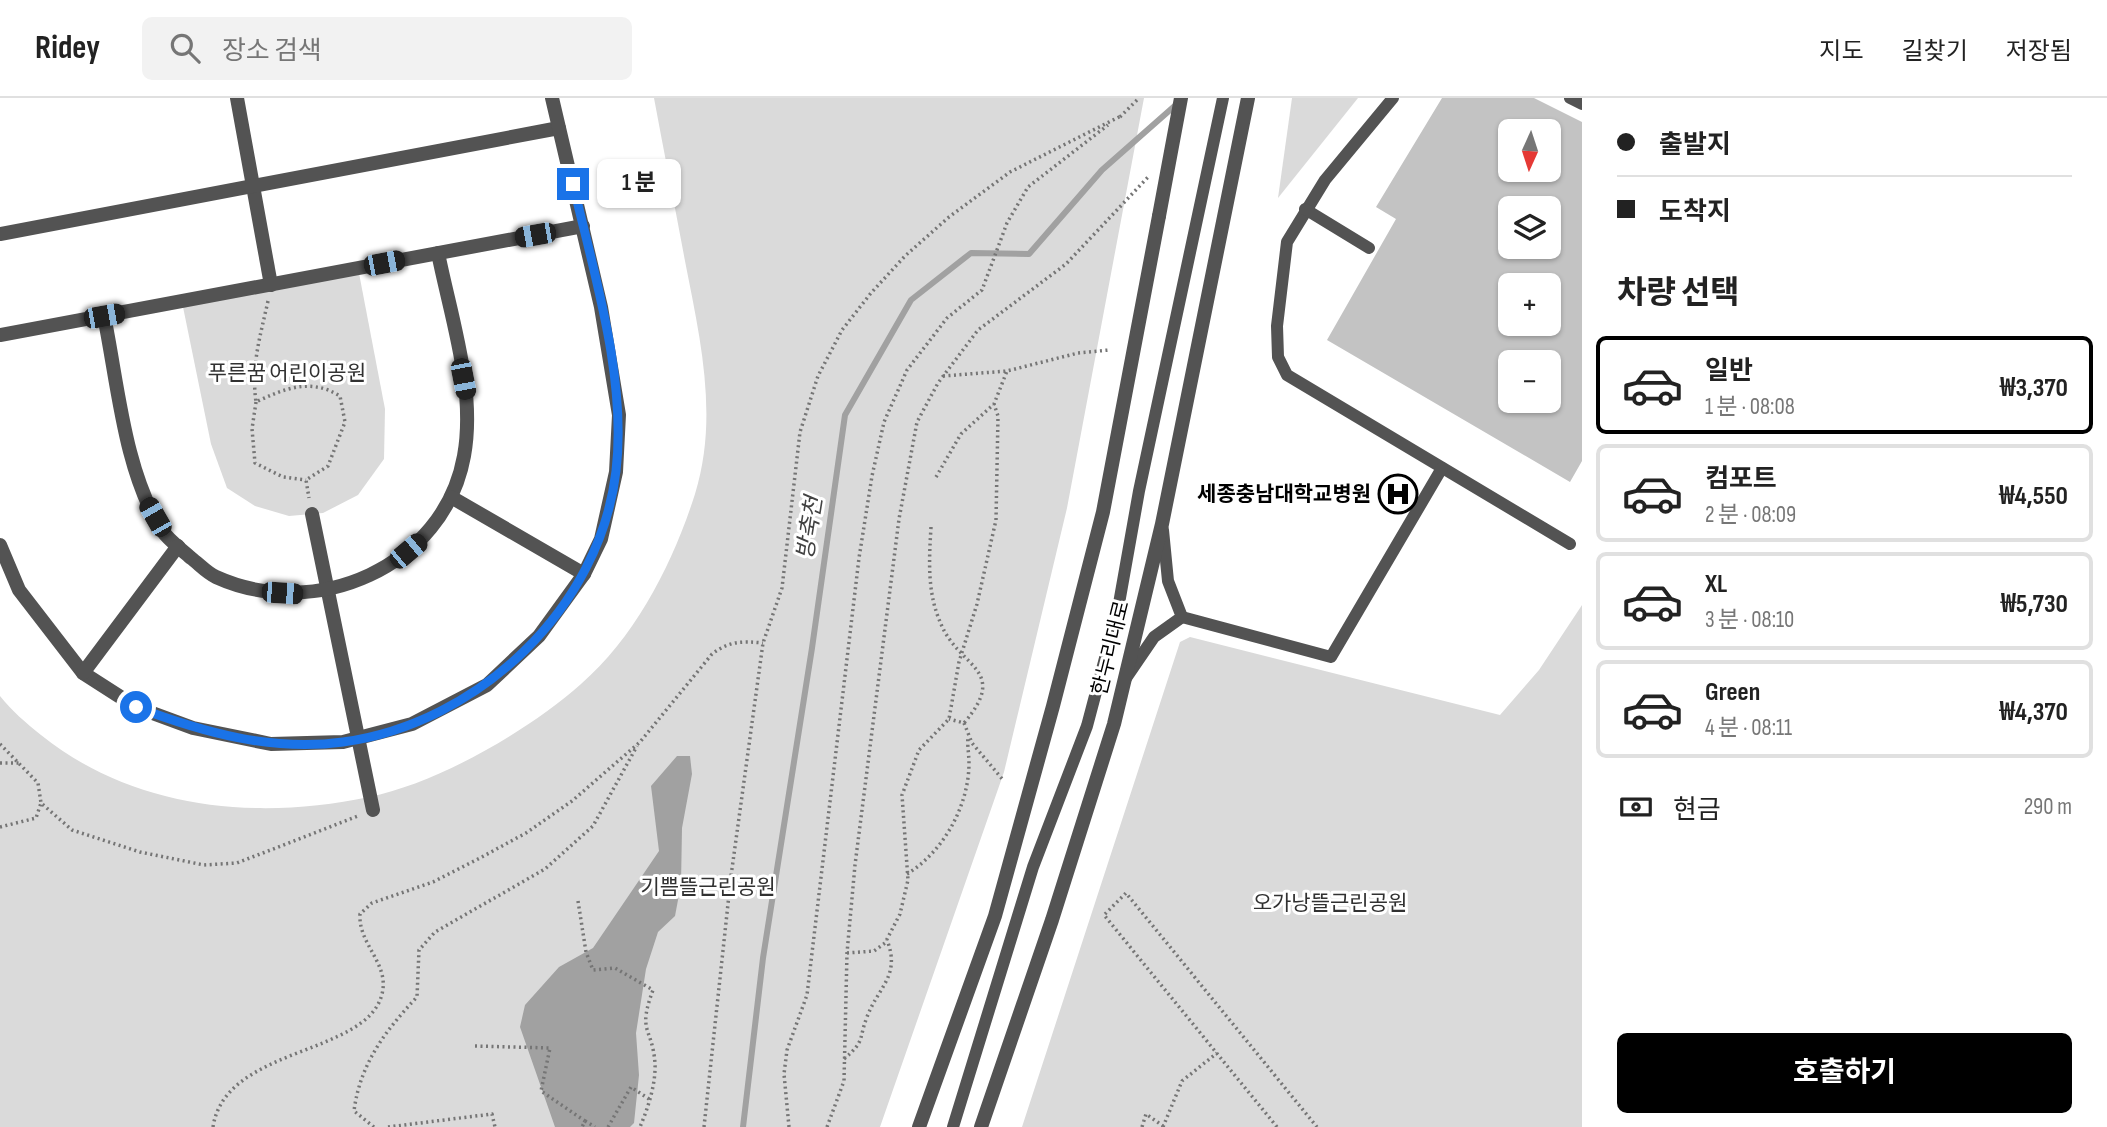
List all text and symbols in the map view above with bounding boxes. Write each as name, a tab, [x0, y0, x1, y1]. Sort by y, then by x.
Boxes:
search box	[142, 17, 632, 80]
text: Ridey	[35, 28, 100, 68]
icon: search	[166, 29, 204, 67]
text: 장소 검색	[222, 36, 322, 67]
text: 지도	[1819, 37, 1864, 66]
text: 길찾기	[1902, 37, 1968, 66]
text: 저장됨	[2006, 37, 2072, 66]
north arrow	[1498, 119, 1561, 182]
map controls	[1498, 119, 1561, 413]
text: 출발지	[1659, 130, 1731, 161]
callout: 1 분	[598, 160, 682, 208]
route end	[557, 168, 589, 200]
text: 1 분	[622, 169, 656, 197]
button: layers	[1498, 196, 1561, 259]
text: 도착지	[1659, 197, 1731, 228]
car	[513, 221, 558, 249]
car	[362, 249, 407, 277]
button: +	[1498, 273, 1561, 336]
text: 차량 선택	[1617, 274, 1740, 313]
car	[82, 302, 127, 330]
button: −	[1498, 350, 1561, 413]
icon: car	[1621, 354, 1684, 417]
car	[449, 356, 478, 402]
text: 일반	[1705, 356, 1753, 387]
park label: 푸른꿈 어린이공원	[208, 361, 366, 386]
text: ₩3,370	[2000, 373, 2068, 404]
text: 1 분 · 08:08	[1705, 393, 1795, 421]
icon: car	[1621, 462, 1684, 525]
text: 컴포트	[1705, 464, 1777, 495]
hospital icon: 세종충남대학교병원	[1377, 473, 1419, 515]
text: ₩4,550	[1999, 481, 2068, 512]
place label: 세종충남대학교병원	[1197, 482, 1371, 507]
water label: 방축천	[791, 492, 829, 562]
car	[136, 494, 175, 540]
text: 2 분 · 08:09	[1705, 501, 1796, 529]
car	[386, 529, 431, 573]
text: XL	[1705, 569, 1727, 600]
icon: car	[1621, 570, 1684, 633]
car	[261, 581, 304, 605]
text: ₩5,730	[2001, 589, 2068, 620]
street label: 한누리대로	[1087, 598, 1135, 698]
text: 3 분 · 08:10	[1705, 606, 1794, 634]
text: Green	[1705, 677, 1760, 708]
icon: car	[1621, 678, 1684, 741]
route start	[120, 691, 152, 723]
text: ₩4,370	[1999, 697, 2068, 728]
text: 4 분 · 08:11	[1705, 714, 1792, 742]
icon: cash	[1617, 788, 1655, 826]
text: 290 m	[2024, 793, 2072, 821]
text: 현금	[1673, 795, 1721, 826]
park label: 기쁨뜰근린공원	[640, 875, 776, 900]
park label: 오가낭뜰근린공원	[1253, 891, 1407, 916]
button: 호출하기	[1617, 1033, 2072, 1113]

